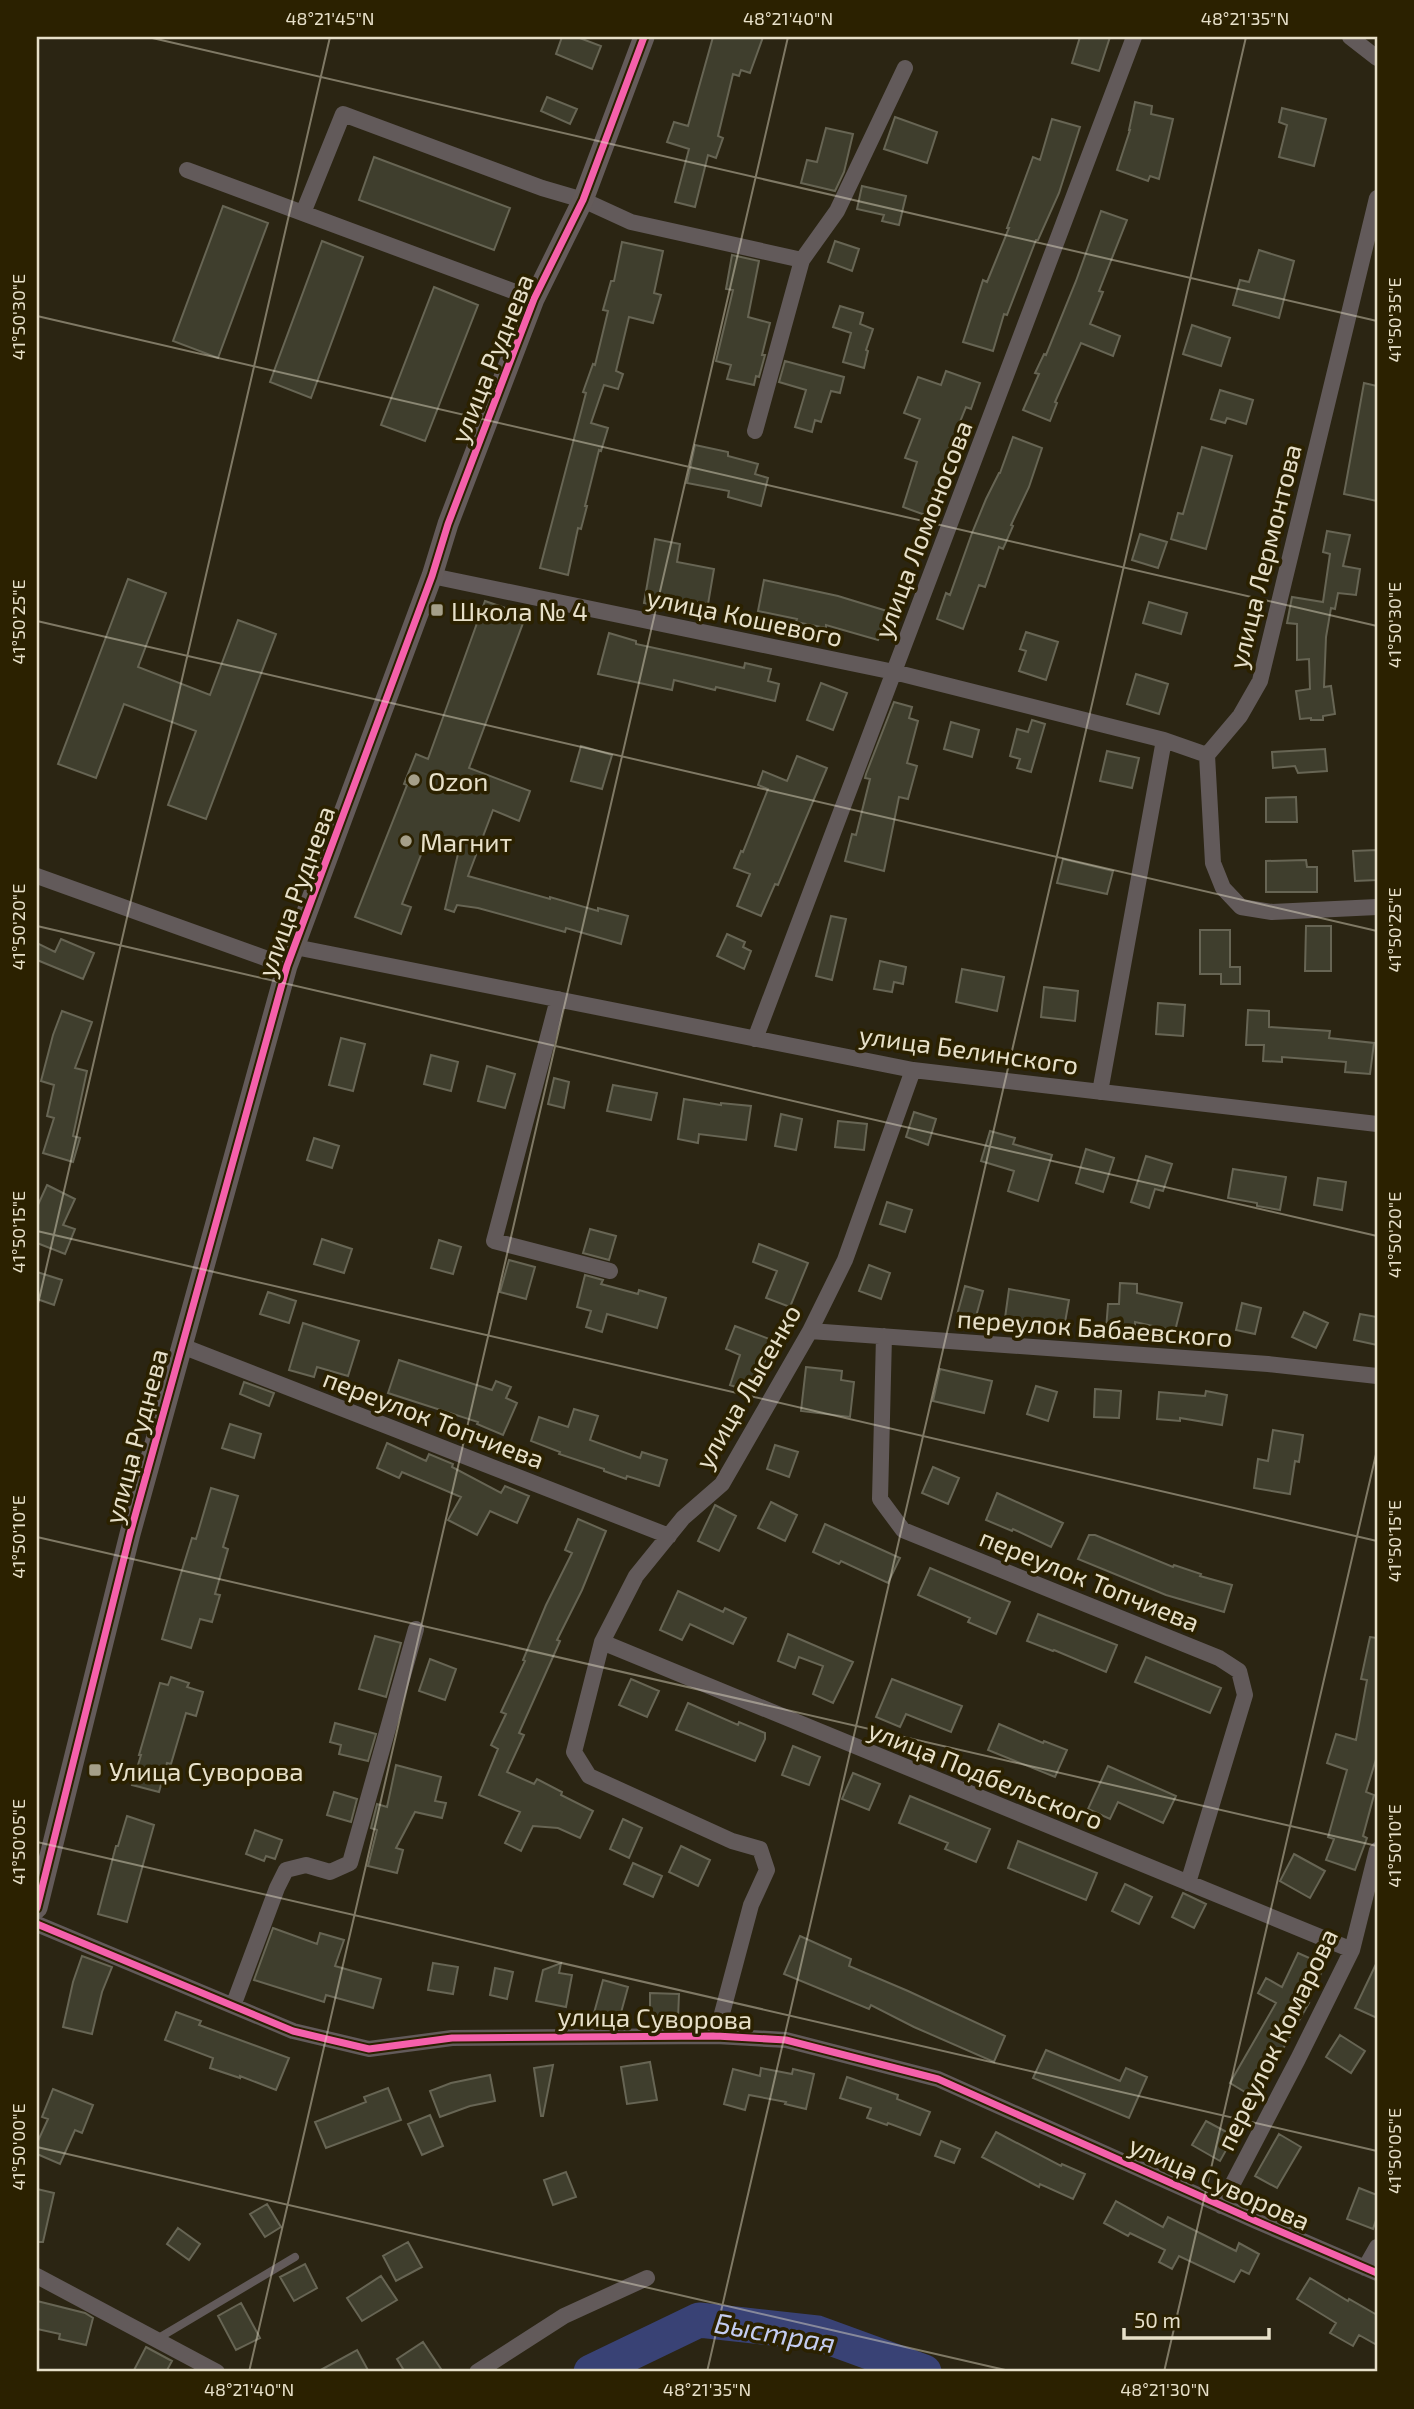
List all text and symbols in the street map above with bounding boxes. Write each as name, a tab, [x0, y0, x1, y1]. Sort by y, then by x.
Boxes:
text: 48°21'45"N	[286, 7, 374, 29]
text: 48°21'40"N	[743, 7, 833, 29]
text: 48°21'35"N	[1201, 7, 1289, 29]
street label: улица Руднева	[443, 269, 540, 448]
text: 41°50'30"E	[7, 274, 29, 360]
text: 41°50'35"E	[1383, 277, 1405, 363]
street label: улица Ломоносова	[866, 416, 979, 643]
street label: улица Лермонтова	[1221, 441, 1308, 672]
text: 41°50'25"E	[7, 579, 29, 665]
street label: улица Кошевого	[644, 580, 846, 653]
text: 41°50'30"E	[1383, 582, 1405, 668]
place label: Школа № 4	[451, 595, 588, 626]
marker: Школа № 4	[429, 602, 445, 618]
place label: Ozon	[428, 765, 488, 796]
marker: Ozon	[406, 772, 422, 788]
street label: улица Руднева	[250, 801, 341, 981]
place label: Магнит	[420, 826, 513, 857]
marker: Магнит	[398, 833, 414, 849]
text: 41°50'20"E	[7, 884, 29, 970]
text: 41°50'25"E	[1383, 887, 1405, 973]
street label: улица Белинского	[857, 1018, 1081, 1081]
text: 41°50'15"E	[7, 1191, 29, 1273]
text: 41°50'20"E	[1383, 1192, 1405, 1278]
street label: улица Лысенко	[687, 1298, 807, 1474]
street label: переулок Бабаевского	[956, 1302, 1234, 1353]
street label: улица Руднева	[97, 1345, 174, 1527]
street label: переулок Топчиева	[319, 1362, 549, 1475]
text: 41°50'10"E	[7, 1495, 29, 1579]
text: 41°50'15"E	[1383, 1500, 1405, 1582]
street label: переулок Топчиева	[975, 1521, 1204, 1638]
street label: улица Подбельского	[864, 1713, 1108, 1836]
place label: Улица Суворова	[109, 1755, 304, 1787]
marker: Улица Суворова	[87, 1762, 103, 1778]
text: 41°50'05"E	[7, 1799, 29, 1885]
text: 41°50'10"E	[1383, 1804, 1405, 1888]
street label: переулок Комарова	[1209, 1923, 1344, 2155]
street label: улица Суворова	[557, 2000, 753, 2035]
text: 41°50'00"E	[7, 2103, 29, 2191]
text: 41°50'05"E	[1383, 2108, 1405, 2194]
street label: улица Суворова	[1124, 2128, 1315, 2237]
scale bar	[1124, 2297, 1269, 2341]
water label: Быстрая	[712, 2305, 838, 2359]
text: 50 m	[1134, 2307, 1181, 2332]
text: 48°21'40"N	[204, 2378, 294, 2400]
text: 48°21'35"N	[663, 2378, 751, 2400]
text: 48°21'30"N	[1120, 2378, 1210, 2400]

